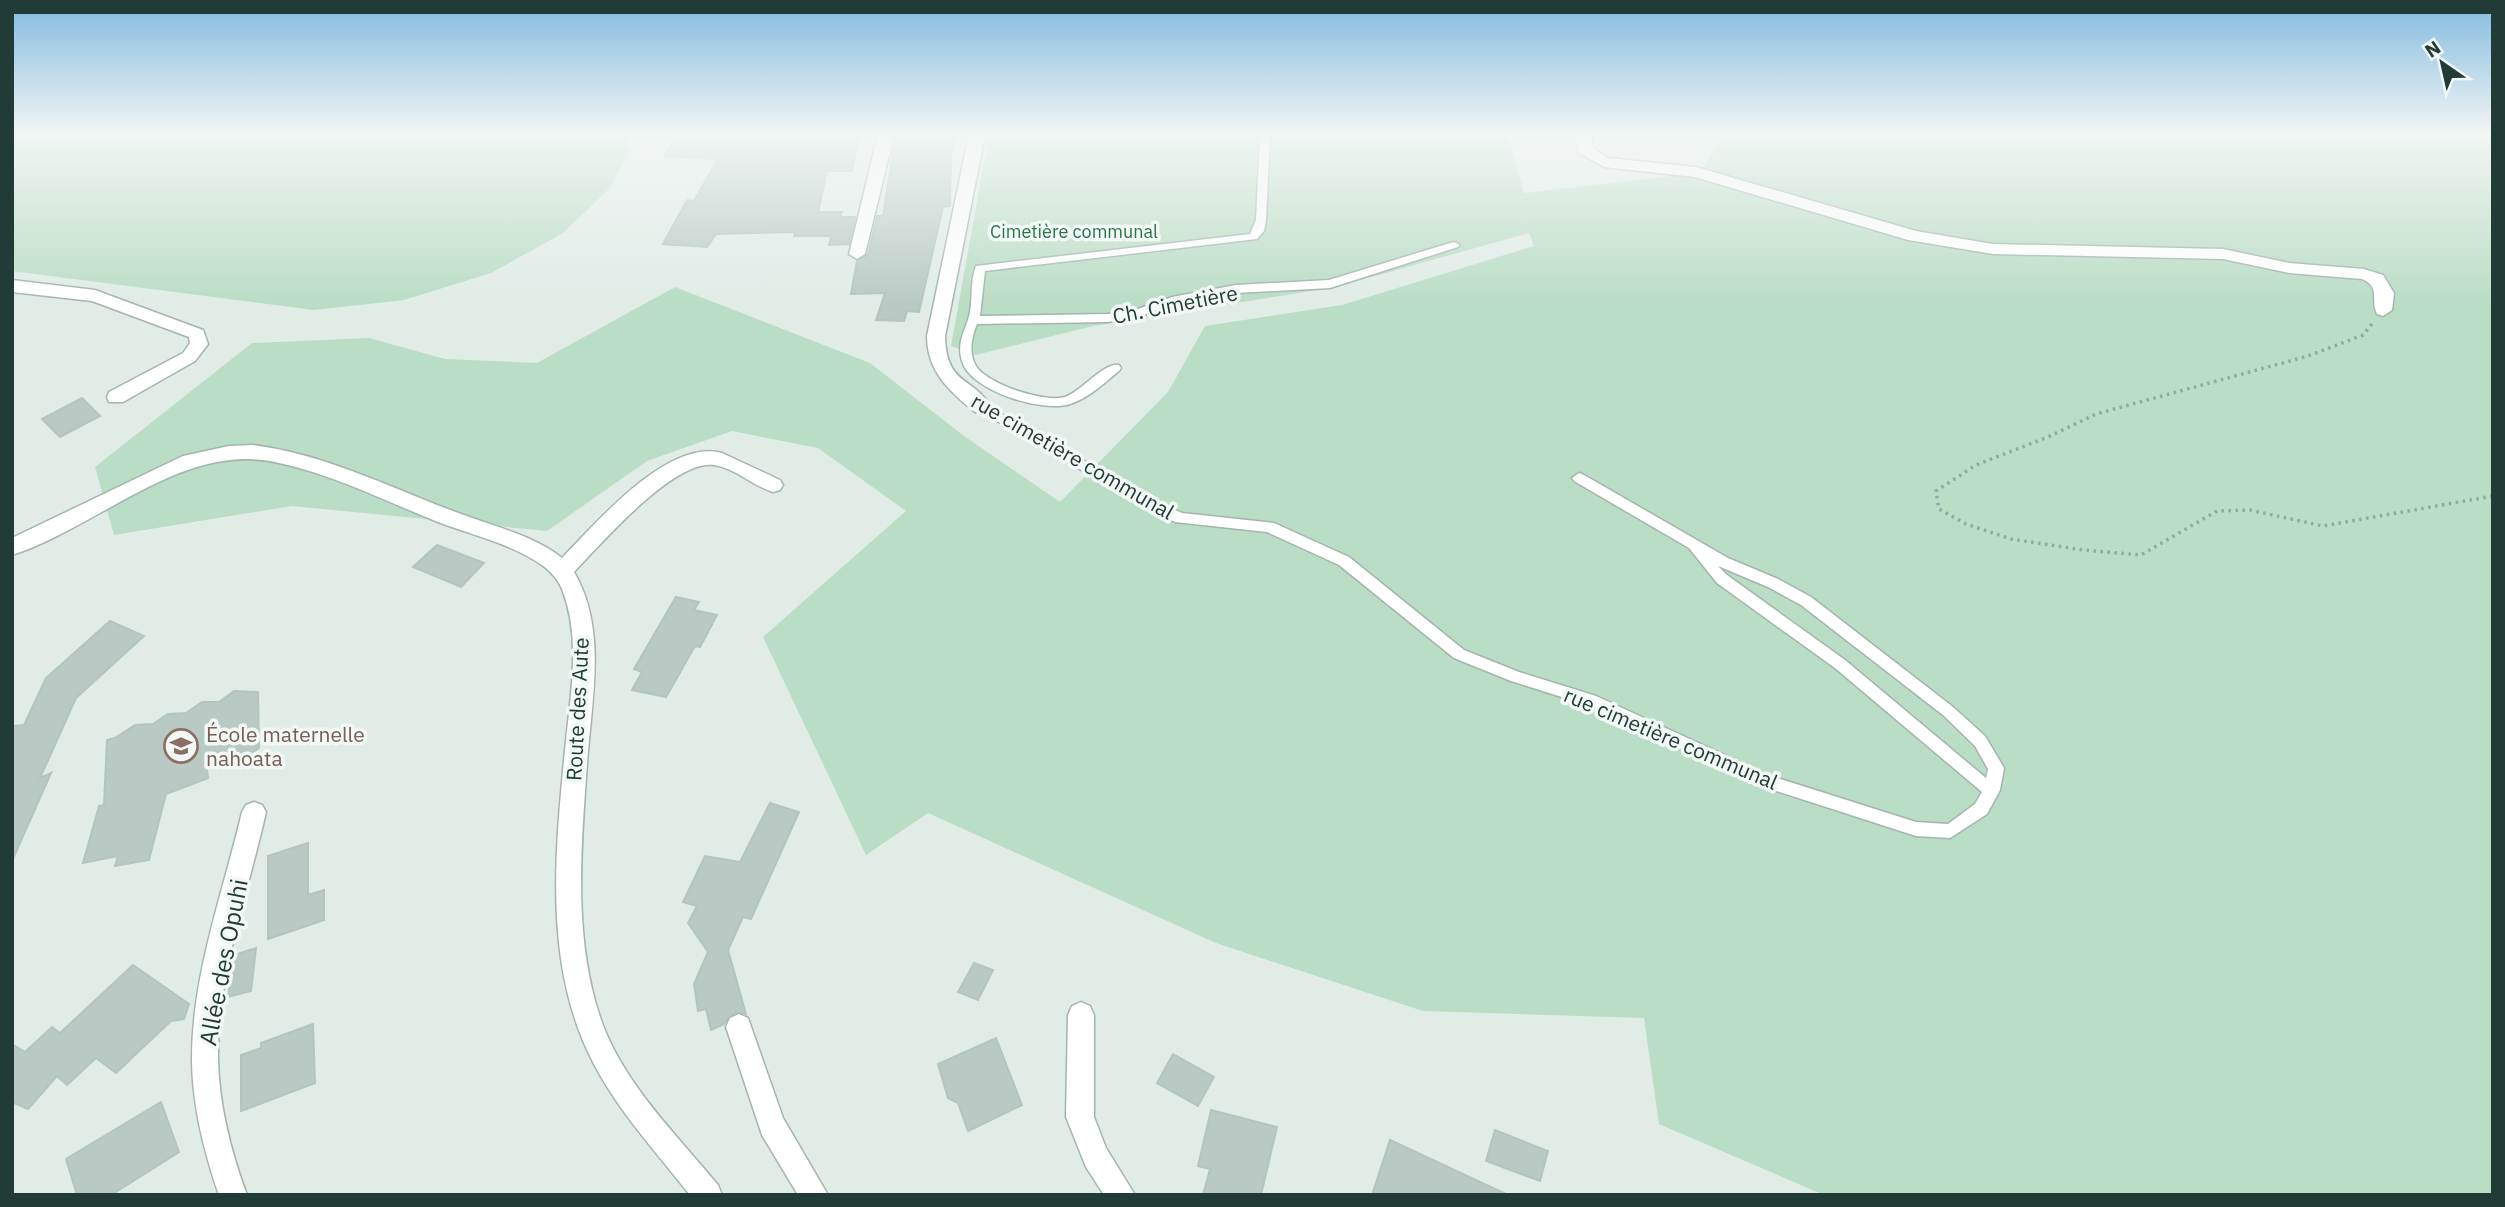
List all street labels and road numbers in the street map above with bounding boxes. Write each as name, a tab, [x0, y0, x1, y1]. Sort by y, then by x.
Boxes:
street label: Ch. Cimetière	[1110, 278, 1240, 330]
street label: rue cimetière communal	[967, 386, 1180, 526]
street label: Route des Aute	[559, 637, 595, 781]
street label: rue cimetière communal	[1560, 680, 1782, 796]
street label: Allée des Opuhi	[191, 876, 255, 1048]

